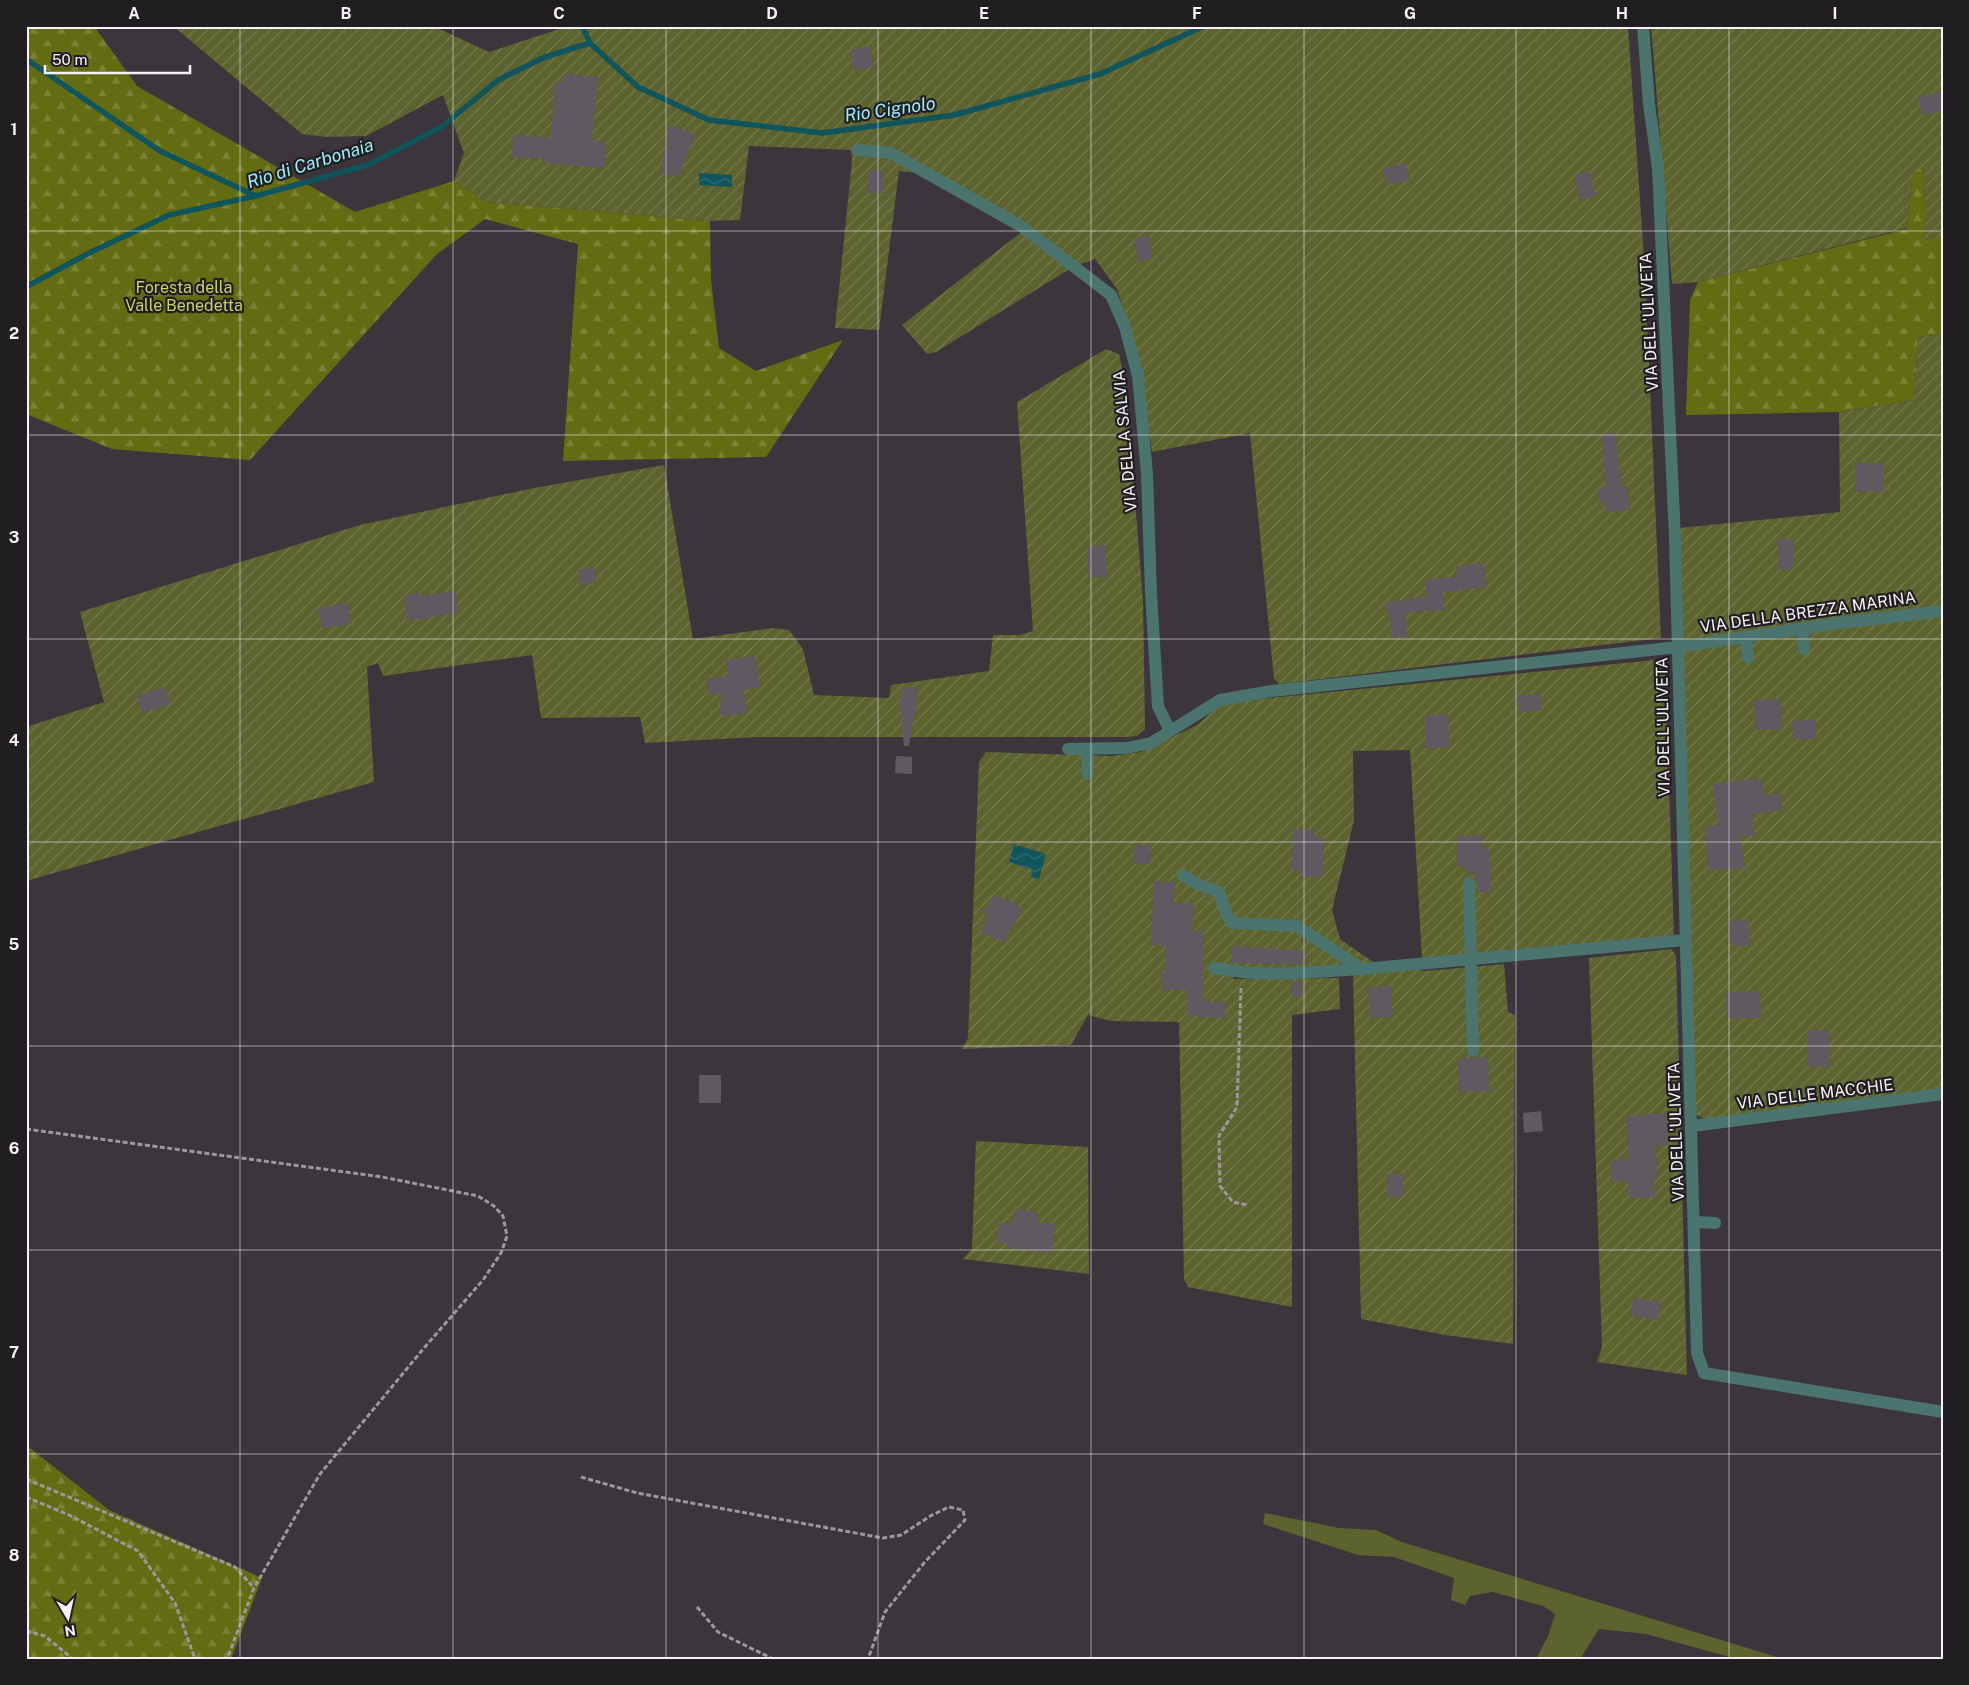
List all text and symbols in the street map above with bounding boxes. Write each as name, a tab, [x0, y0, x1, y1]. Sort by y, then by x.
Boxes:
text: A	[128, 4, 140, 23]
text: B	[341, 4, 352, 23]
text: C	[553, 4, 565, 23]
text: D	[766, 4, 778, 23]
text: E	[979, 4, 989, 23]
text: F	[1192, 4, 1202, 23]
text: G	[1404, 4, 1416, 23]
text: H	[1616, 4, 1628, 23]
text: I	[1833, 4, 1837, 23]
scale bar	[45, 42, 190, 74]
text: 50 m	[52, 51, 87, 68]
water label: Rio Cignolo	[843, 92, 937, 126]
text: 1	[11, 120, 17, 139]
water label: Rio di Carbonaia	[244, 134, 376, 192]
street label: VIA DELL'ULIVETA	[1636, 252, 1662, 392]
park label: Foresta della Valle Benedetta	[125, 278, 243, 315]
text: 2	[9, 324, 19, 343]
street label: VIA DELLA SALVIA	[1109, 369, 1141, 513]
text: 3	[9, 528, 19, 547]
street label: VIA DELLA BREZZA MARINA	[1699, 587, 1917, 637]
street label: VIA DELL'ULIVETA	[1652, 657, 1674, 797]
text: 4	[9, 731, 20, 750]
text: 5	[9, 935, 20, 954]
street label: VIA DELL'ULIVETA	[1664, 1062, 1688, 1202]
street label: VIA DELLE MACCHIE	[1736, 1075, 1894, 1113]
text: 6	[9, 1139, 19, 1158]
text: 7	[9, 1343, 19, 1362]
text: 8	[9, 1546, 20, 1565]
north arrow	[42, 1592, 92, 1642]
text: N	[63, 1622, 77, 1640]

